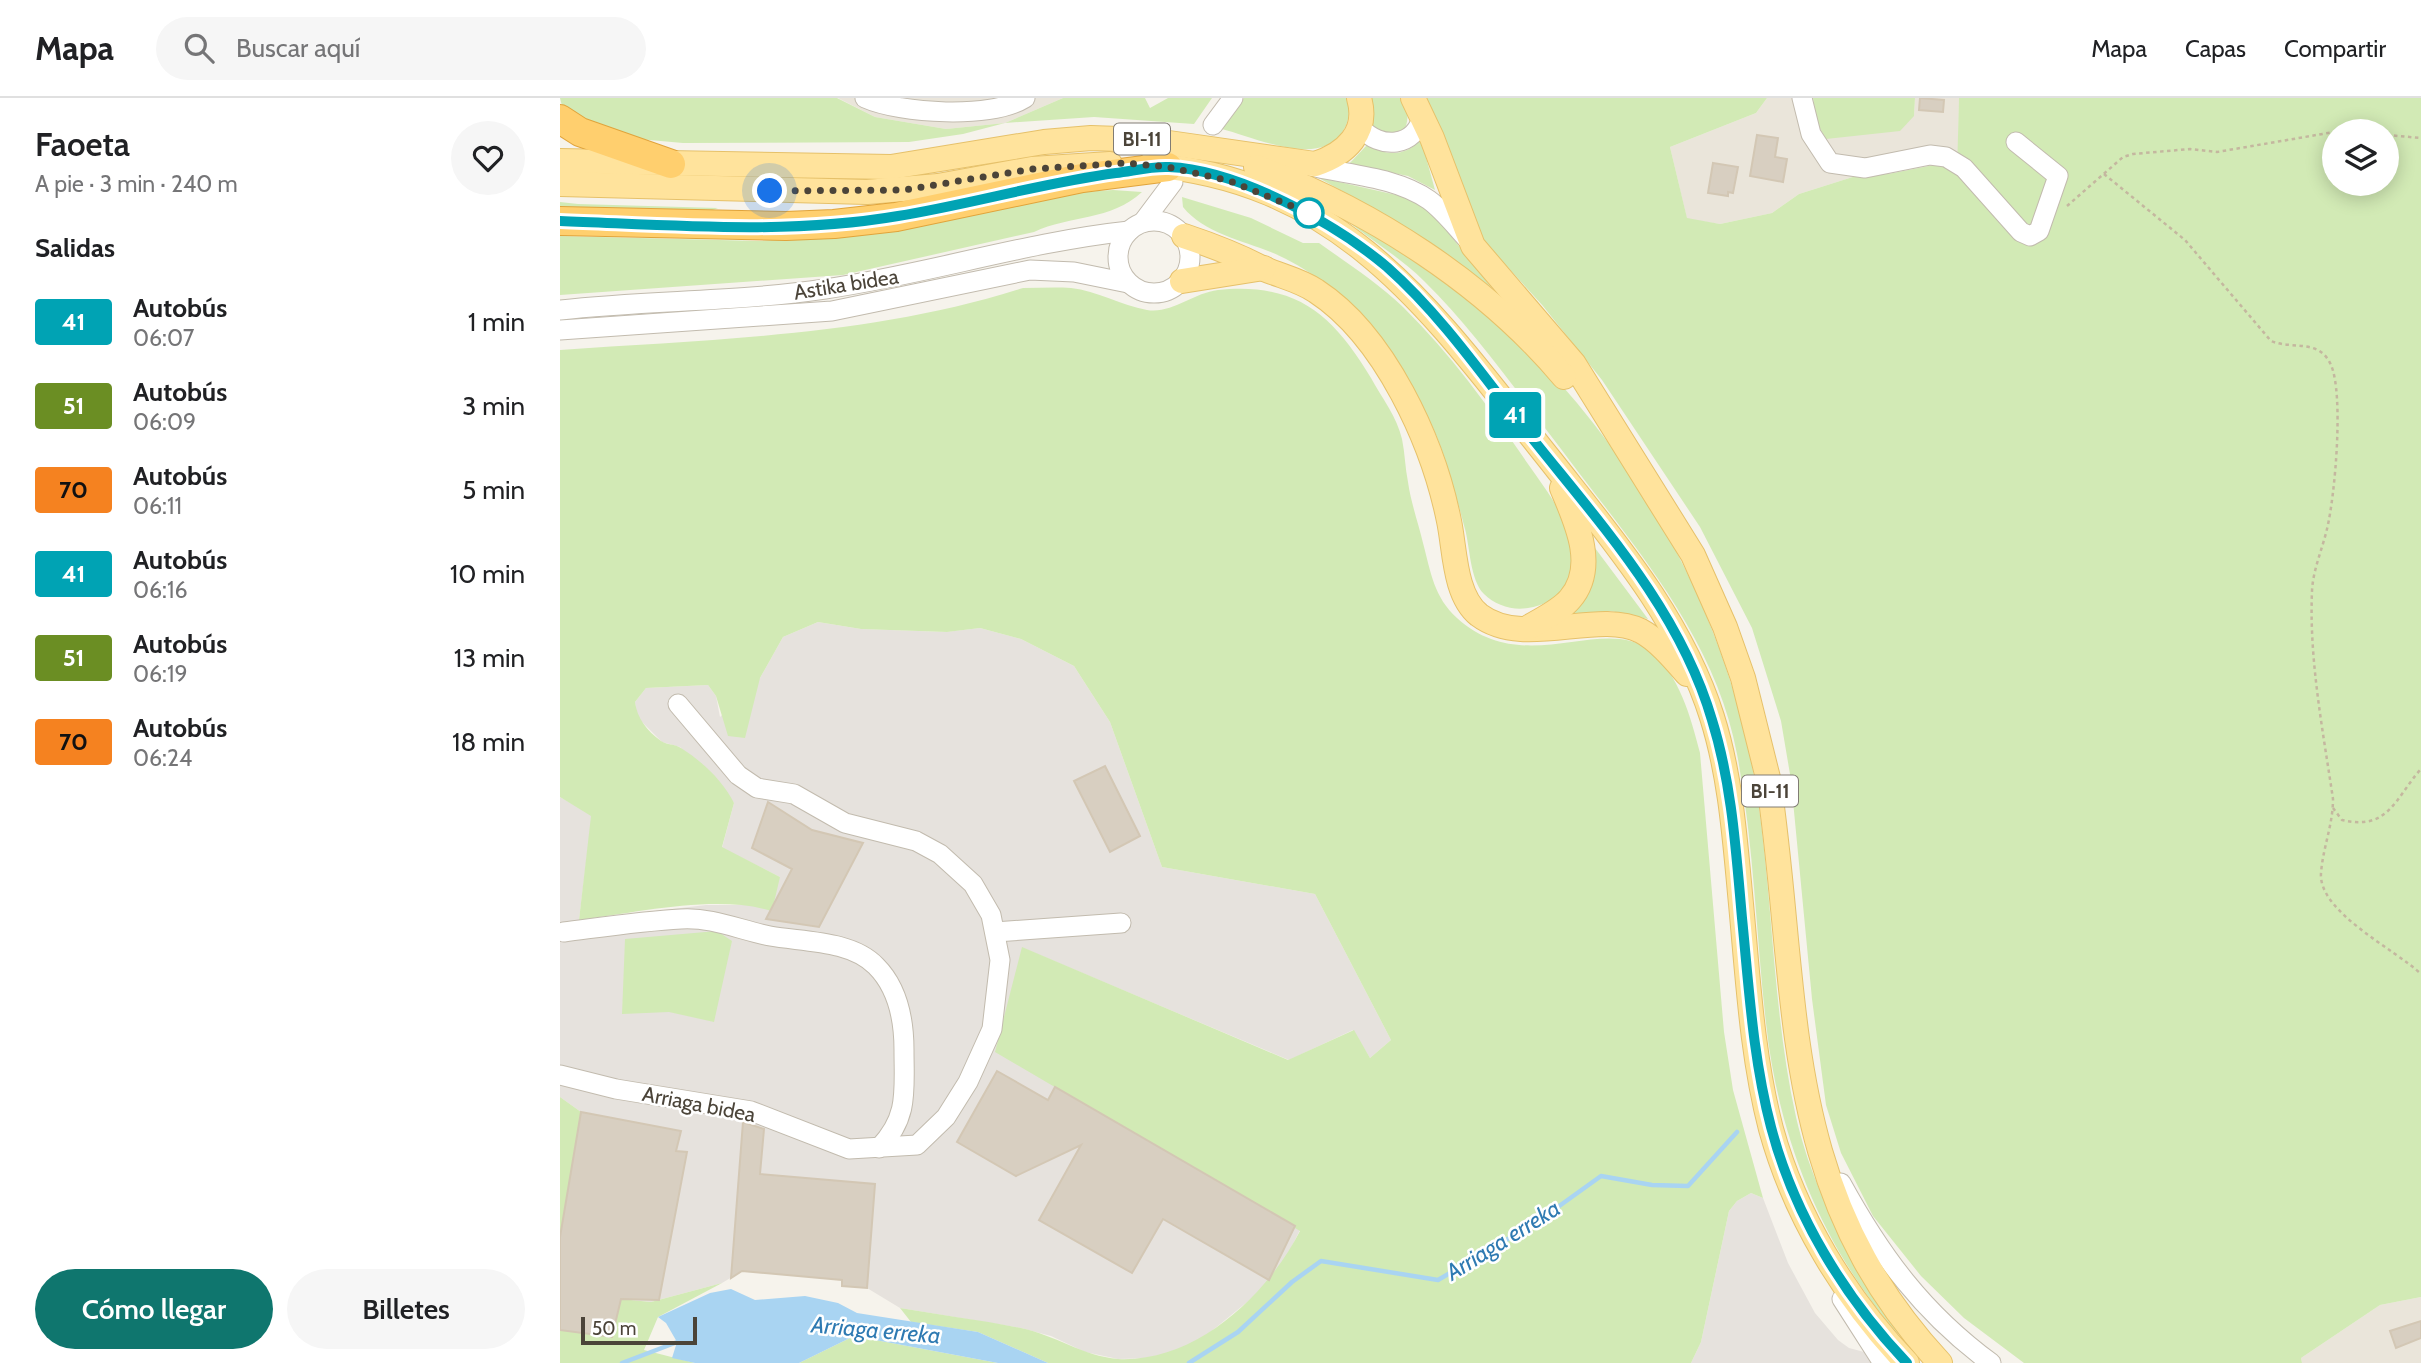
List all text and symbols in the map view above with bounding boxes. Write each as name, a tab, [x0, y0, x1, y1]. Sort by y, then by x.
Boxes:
search box	[156, 17, 646, 80]
text: Mapa	[35, 28, 114, 68]
icon: search	[180, 29, 218, 67]
text: Buscar aquí	[236, 32, 360, 64]
text: Mapa	[2091, 34, 2147, 63]
text: Capas	[2185, 34, 2246, 63]
text: Compartir	[2284, 34, 2386, 63]
map controls	[2322, 119, 2399, 196]
button: layers	[2322, 119, 2399, 196]
button: heart	[451, 121, 525, 195]
road number: BI-11	[1114, 123, 1170, 154]
text: Faoeta	[35, 124, 130, 164]
text: A pie · 3 min · 240 m	[35, 170, 238, 198]
your location	[752, 173, 787, 208]
unlabelled marker	[1294, 198, 1324, 228]
text: Salidas	[35, 232, 115, 264]
street label: Astika bidea	[792, 263, 900, 305]
text: Autobús	[133, 292, 227, 324]
text: 1 min	[468, 306, 525, 338]
text: 41	[62, 307, 85, 336]
text: 06:07	[133, 324, 194, 352]
text: Autobús	[133, 376, 227, 408]
text: 3 min	[462, 390, 525, 422]
text: 51	[63, 391, 84, 420]
line badge: 41	[1483, 392, 1546, 438]
text: 41	[1503, 400, 1527, 429]
text: 06:09	[133, 408, 196, 436]
text: Autobús	[133, 460, 227, 492]
text: 5 min	[462, 474, 525, 506]
text: 70	[59, 475, 88, 504]
text: 06:11	[133, 492, 182, 520]
text: Autobús	[133, 544, 227, 576]
text: 10 min	[450, 558, 525, 590]
text: 41	[62, 559, 85, 588]
text: 06:16	[133, 576, 187, 604]
text: Autobús	[133, 628, 227, 660]
text: 13 min	[454, 642, 525, 674]
text: 51	[63, 643, 84, 672]
text: 06:19	[133, 660, 187, 688]
text: Autobús	[133, 712, 227, 744]
text: 18 min	[452, 726, 525, 758]
text: 70	[59, 727, 88, 756]
text: 06:24	[133, 744, 192, 772]
road number: BI-11	[1742, 776, 1798, 806]
street label: Arriaga bidea	[640, 1081, 758, 1127]
water label: Arriaga erreka	[1440, 1194, 1565, 1287]
button: Cómo llegar	[35, 1269, 273, 1349]
button: Billetes	[287, 1269, 525, 1349]
water label: Arriaga erreka	[809, 1310, 942, 1350]
scale bar	[581, 1314, 696, 1346]
text: 50 m	[592, 1317, 636, 1340]

